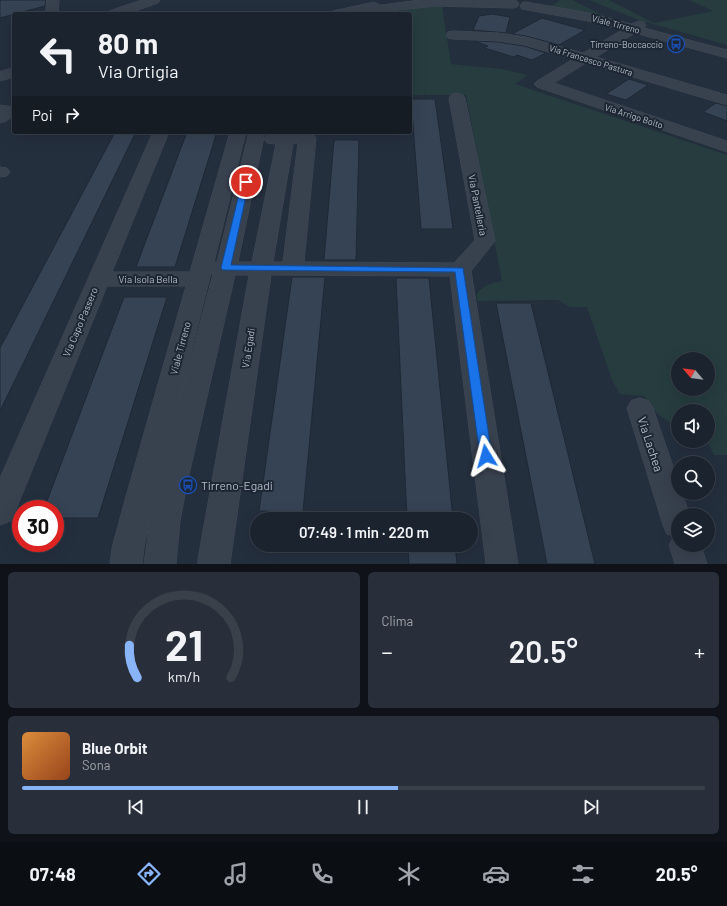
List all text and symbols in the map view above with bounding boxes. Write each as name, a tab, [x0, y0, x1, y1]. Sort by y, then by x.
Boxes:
street label: Viale Tirreno	[591, 12, 641, 36]
text: 80 m	[98, 26, 158, 60]
icon: left	[32, 28, 84, 80]
bus stop icon: Tirreno-Boccaccio	[666, 34, 686, 54]
place label: Tirreno-Boccaccio	[590, 39, 663, 50]
street label: Via Francesco Pastura	[548, 42, 634, 78]
text: Via Ortigia	[98, 60, 179, 82]
street label: Via Arrigo Boito	[603, 101, 665, 131]
icon: right	[61, 104, 83, 126]
text: Poi	[32, 106, 53, 124]
pin	[229, 165, 263, 199]
icon: arrive	[235, 171, 257, 193]
street label: Via Pantelleria	[466, 173, 490, 237]
street label: Via Isola Bella	[118, 273, 178, 285]
street label: Via Capo Passero	[60, 285, 100, 359]
street label: Viale Tirreno	[167, 320, 193, 376]
street label: Via Egadi	[239, 327, 257, 369]
north arrow	[671, 352, 715, 396]
map controls	[671, 352, 715, 552]
button: sound	[671, 404, 715, 448]
street label: Via Lachea	[636, 415, 666, 473]
position arrow	[465, 435, 507, 477]
button: search	[671, 456, 715, 500]
bus stop icon: Tirreno-Egadi	[178, 475, 198, 495]
place label: Tirreno-Egadi	[201, 478, 273, 492]
speed limit sign: 30	[12, 500, 64, 552]
button: layers	[671, 508, 715, 552]
text: 07:49 · 1 min · 220 m	[299, 523, 429, 541]
text: Clima	[382, 613, 413, 629]
text: 21	[165, 619, 203, 669]
text: 20.5°	[509, 633, 578, 669]
text: −	[382, 638, 393, 664]
text: +	[694, 638, 705, 664]
text: km/h	[168, 668, 200, 685]
text: Blue Orbit	[82, 739, 147, 757]
text: Sona	[82, 757, 110, 773]
icon: previous	[125, 796, 147, 818]
icon: pause	[352, 796, 374, 818]
icon: next	[580, 796, 602, 818]
icon: directions	[135, 860, 163, 888]
icon: music	[222, 860, 250, 888]
icon: phone	[308, 860, 336, 888]
icon: climate	[395, 860, 423, 888]
icon: car	[482, 860, 510, 888]
icon: filters	[569, 860, 597, 888]
text: 07:48	[29, 863, 76, 885]
text: 20.5°	[656, 863, 697, 885]

